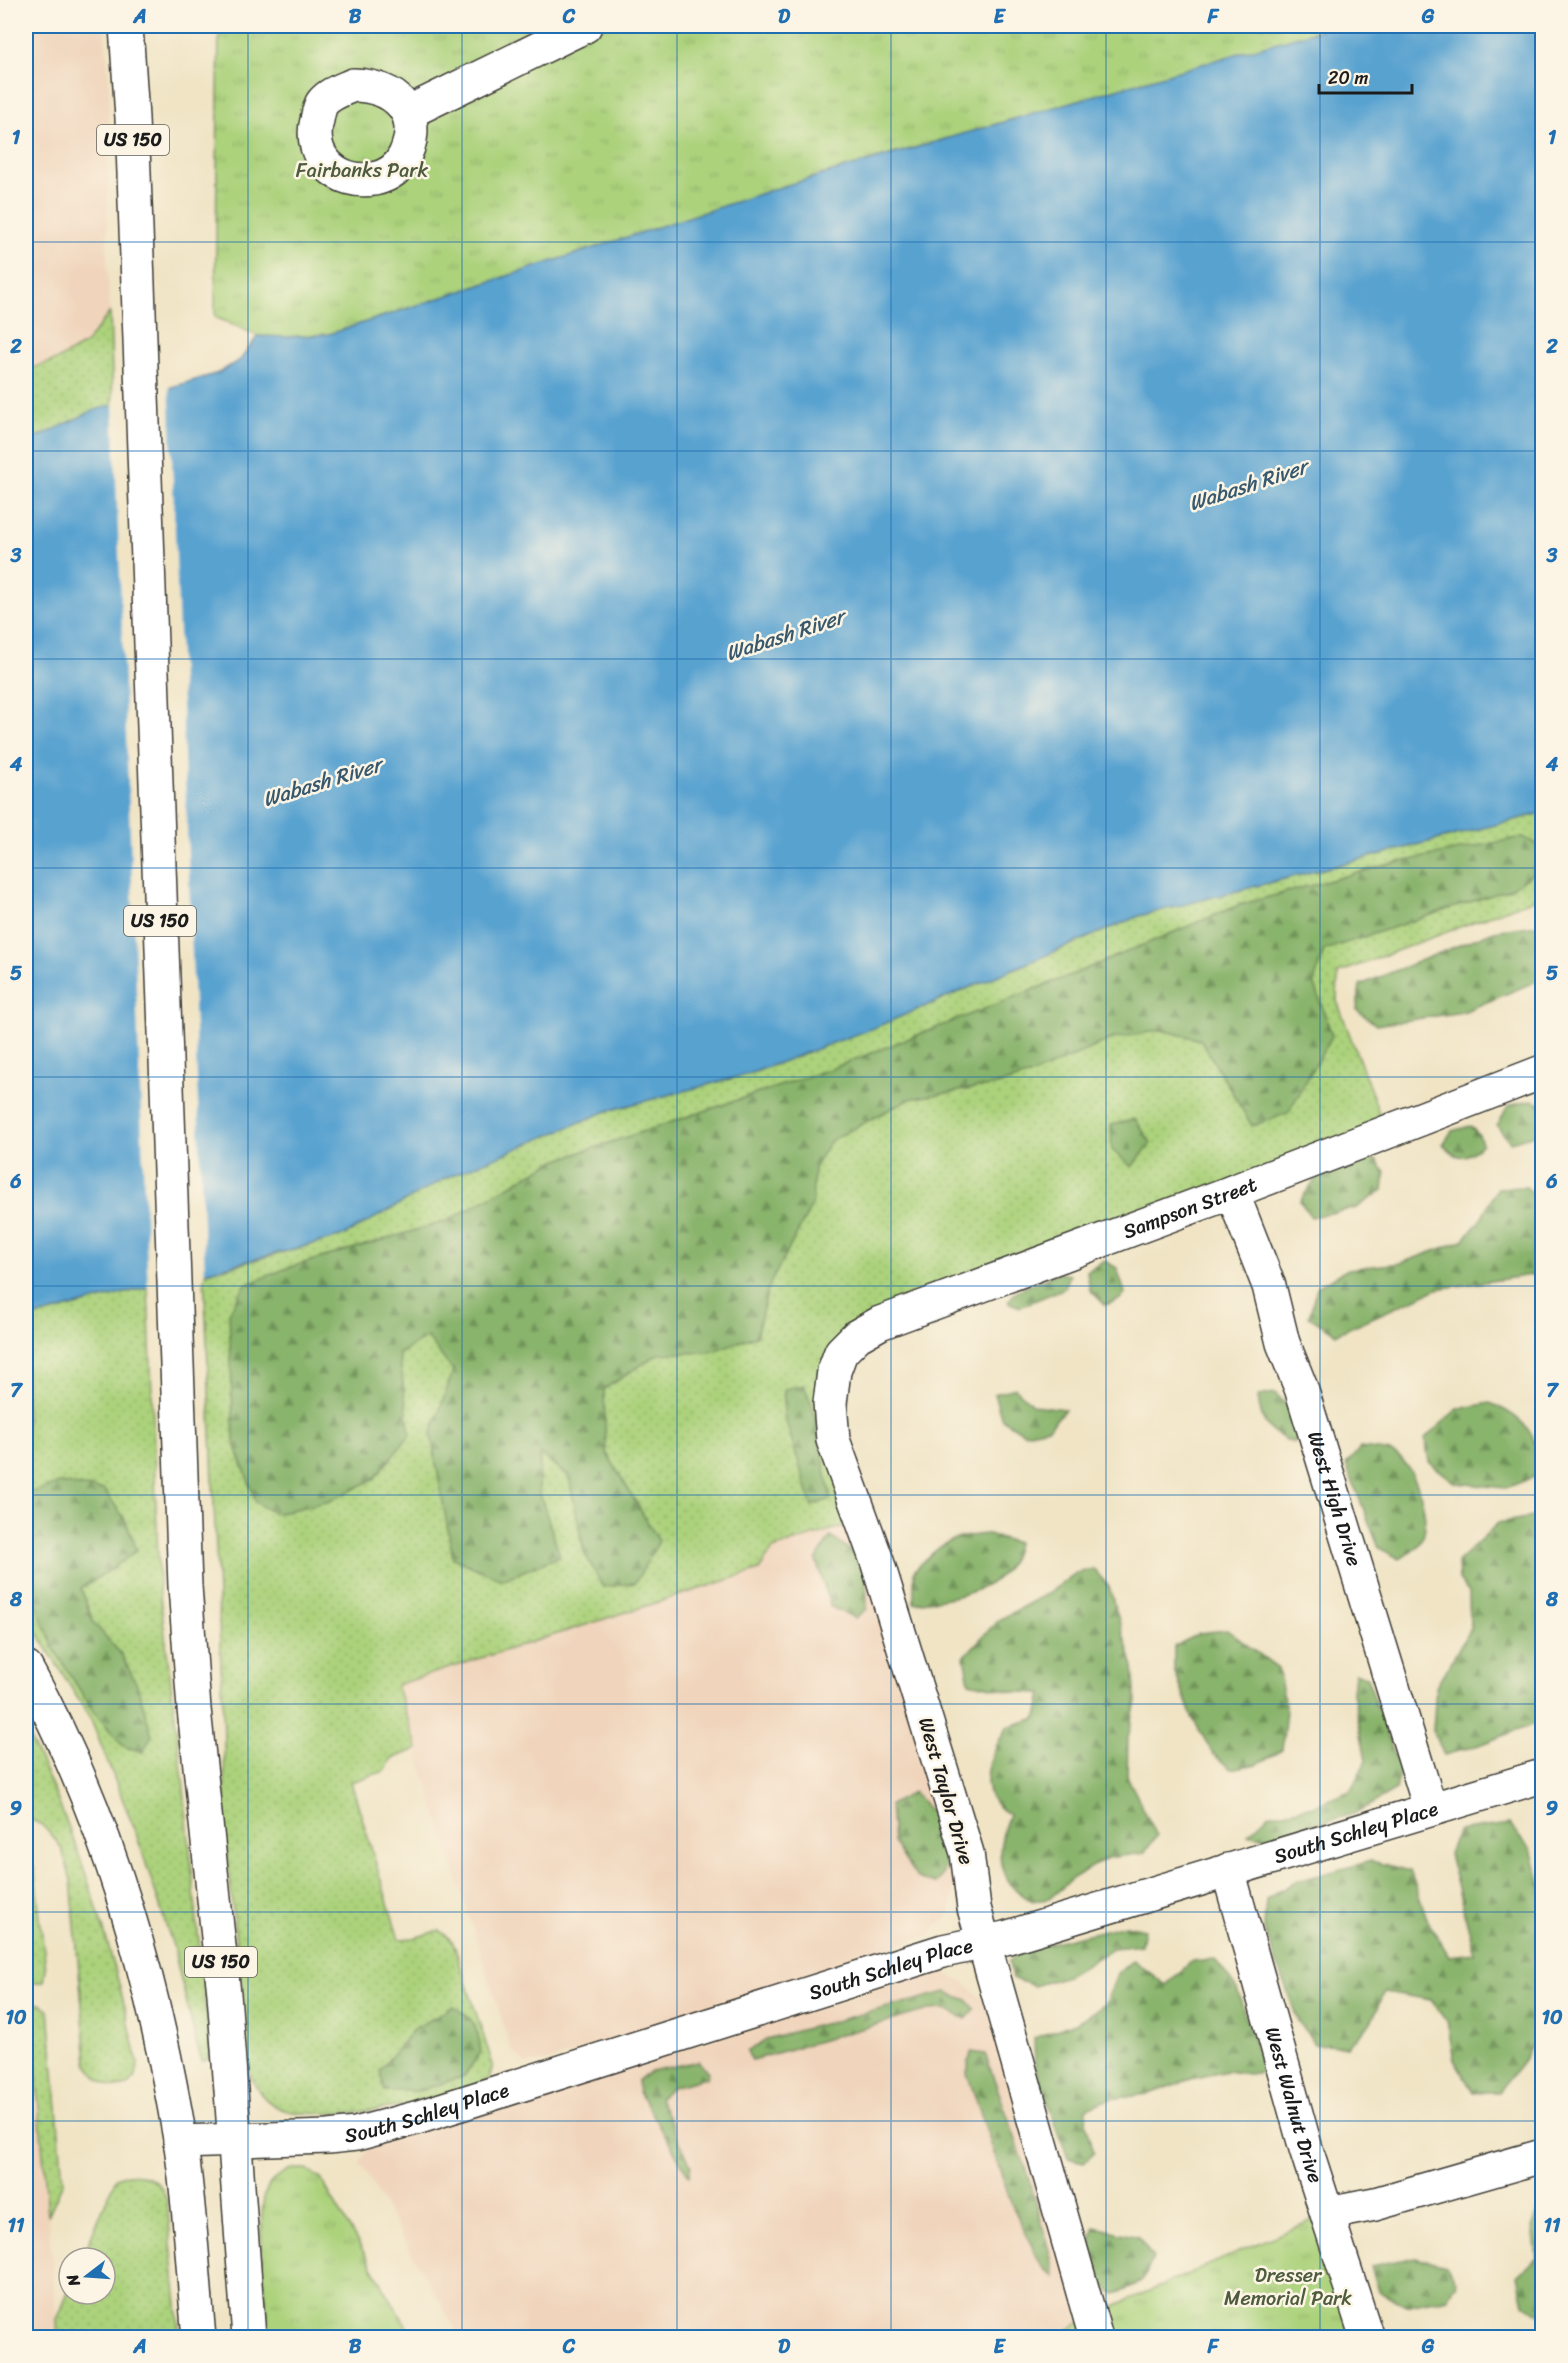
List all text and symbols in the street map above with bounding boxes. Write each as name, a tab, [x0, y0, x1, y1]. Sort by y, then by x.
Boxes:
text: A	[132, 0, 147, 34]
text: B	[349, 0, 362, 34]
text: C	[562, 0, 576, 34]
text: D	[778, 0, 791, 34]
text: E	[993, 0, 1006, 34]
text: F	[1207, 0, 1220, 34]
text: G	[1421, 0, 1435, 34]
scale bar	[1319, 57, 1412, 95]
text: 20 m	[1328, 62, 1368, 94]
text: 1	[12, 120, 21, 155]
text: 1	[1548, 120, 1557, 155]
road number: US 150	[97, 125, 169, 155]
park label: Fairbanks Park	[296, 153, 429, 188]
text: 2	[9, 329, 22, 364]
text: 2	[1545, 329, 1558, 364]
water label: Wabash River	[1184, 447, 1316, 522]
text: 3	[10, 538, 22, 573]
text: 3	[1546, 538, 1558, 573]
water label: Wabash River	[721, 597, 853, 672]
water label: Wabash River	[258, 745, 390, 818]
text: 4	[9, 747, 23, 782]
text: 4	[1545, 747, 1559, 782]
road number: US 150	[124, 906, 196, 936]
text: 5	[10, 956, 22, 991]
text: 5	[1546, 956, 1558, 991]
text: 6	[9, 1164, 22, 1199]
text: 6	[1545, 1164, 1558, 1199]
street label: Sampson Street	[1118, 1166, 1262, 1249]
text: 7	[10, 1373, 23, 1408]
text: 7	[1546, 1373, 1559, 1408]
street label: West High Drive	[1298, 1427, 1372, 1571]
text: 8	[9, 1582, 23, 1617]
text: 8	[1545, 1582, 1559, 1617]
street label: West Taylor Drive	[908, 1713, 984, 1869]
text: 9	[10, 1791, 22, 1826]
street label: South Schley Place	[1269, 1791, 1443, 1873]
text: 9	[1546, 1791, 1558, 1826]
street label: South Schley Place	[804, 1928, 976, 2010]
road number: US 150	[185, 1947, 257, 1977]
text: 10	[5, 2000, 27, 2035]
text: 10	[1541, 2000, 1563, 2035]
street label: West Walnut Drive	[1255, 2023, 1333, 2188]
street label: South Schley Place	[343, 2072, 514, 2153]
text: 11	[7, 2208, 25, 2243]
text: 11	[1543, 2208, 1561, 2243]
north arrow	[57, 2246, 117, 2306]
park label: Dresser Memorial Park	[1224, 2258, 1352, 2316]
text: N	[57, 2270, 89, 2291]
text: A	[132, 2329, 147, 2363]
text: B	[349, 2329, 362, 2363]
text: C	[562, 2329, 576, 2363]
text: D	[778, 2329, 791, 2363]
text: E	[993, 2329, 1006, 2363]
text: F	[1207, 2329, 1220, 2363]
text: G	[1421, 2329, 1435, 2363]

